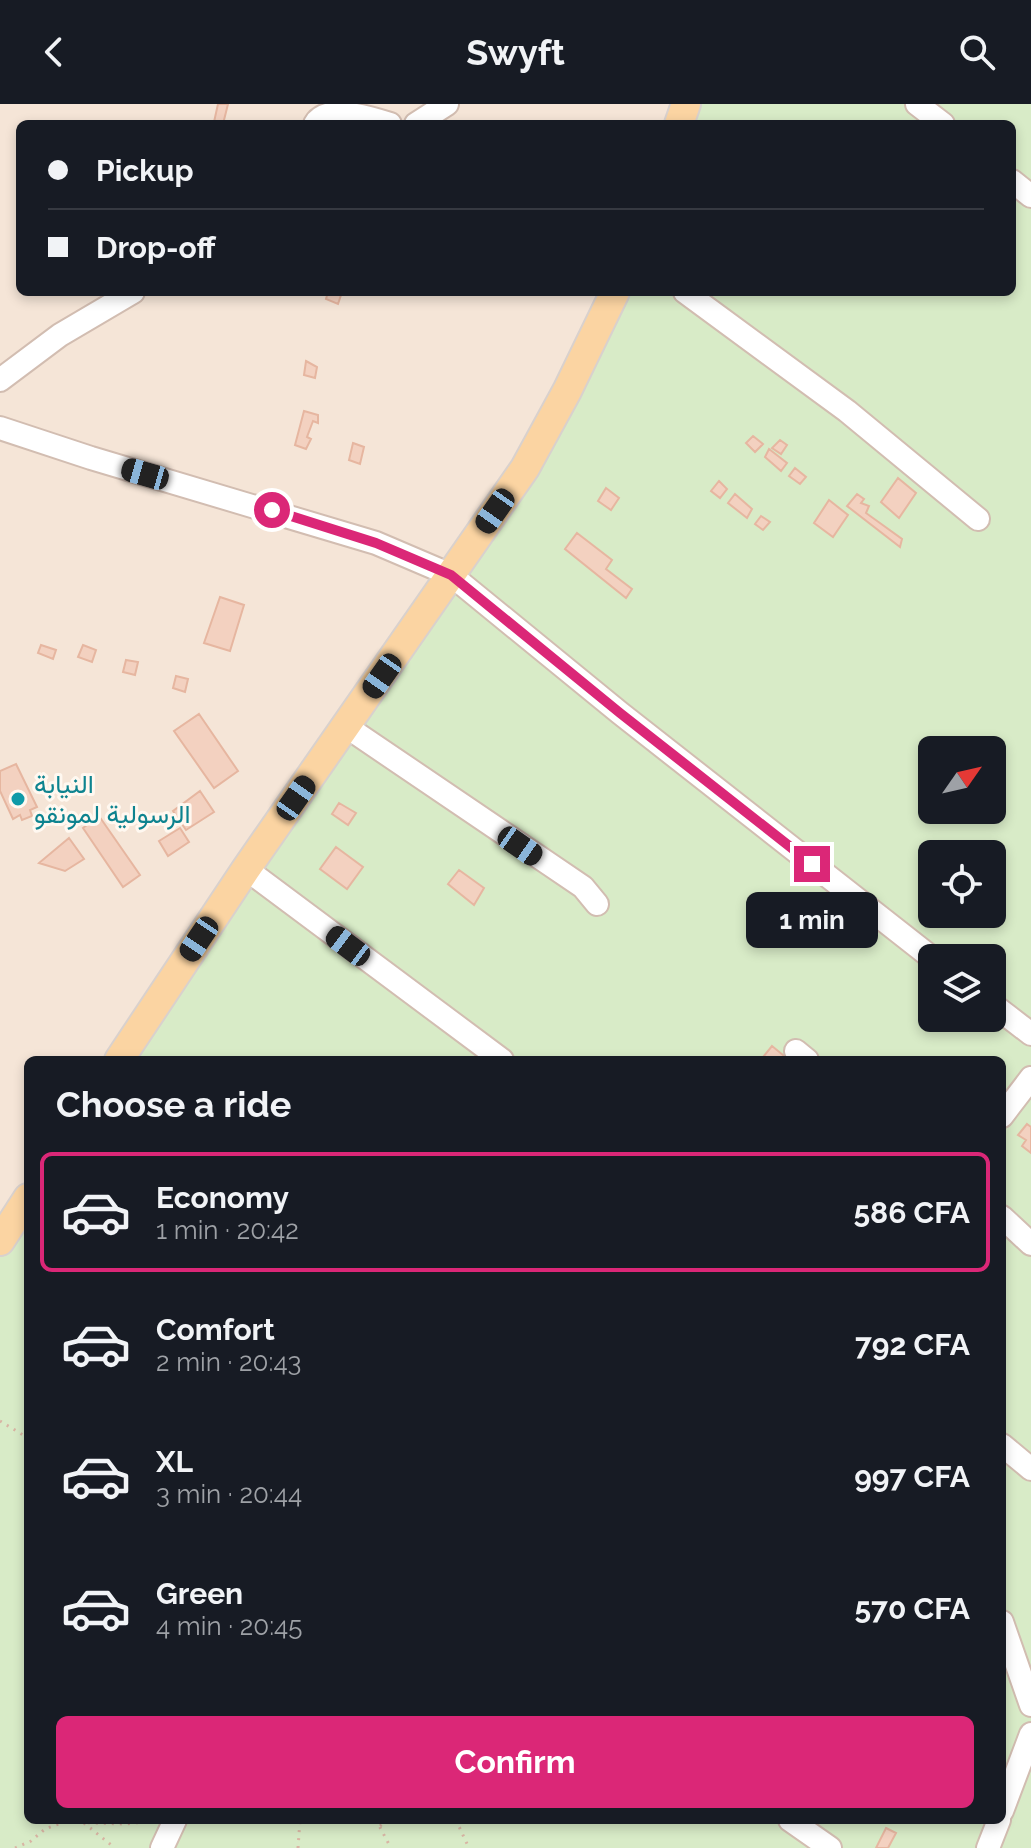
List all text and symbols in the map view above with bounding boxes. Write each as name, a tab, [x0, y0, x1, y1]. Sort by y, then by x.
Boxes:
icon: back	[32, 30, 76, 74]
icon: search	[955, 30, 999, 74]
text: Swyft	[466, 31, 565, 73]
text: Pickup	[96, 153, 194, 188]
text: Drop-off	[96, 230, 216, 265]
car	[119, 456, 171, 492]
car	[471, 484, 519, 538]
route start	[254, 492, 290, 528]
car	[358, 649, 406, 703]
north arrow	[918, 736, 1006, 824]
map controls	[918, 736, 1006, 1032]
place label: النيابة الرسولية لمونقو	[34, 769, 191, 830]
car	[272, 771, 320, 825]
marker: النيابة الرسولية لمونقو	[9, 790, 27, 808]
car	[493, 822, 547, 870]
button: locate	[918, 840, 1006, 928]
route end	[794, 846, 830, 882]
callout: 1 min	[746, 892, 878, 948]
text: 1 min	[779, 905, 845, 935]
car	[176, 912, 222, 966]
car	[322, 922, 374, 970]
button: layers	[918, 944, 1006, 1032]
text: Choose a ride	[56, 1083, 291, 1125]
icon: car	[60, 1176, 132, 1248]
text: Economy	[156, 1180, 289, 1215]
text: 586 CFA	[853, 1195, 970, 1230]
text: 1 min · 20:42	[156, 1215, 299, 1245]
icon: car	[60, 1308, 132, 1380]
text: Comfort	[156, 1312, 275, 1347]
text: 792 CFA	[855, 1327, 970, 1362]
text: 2 min · 20:43	[156, 1347, 302, 1377]
icon: car	[60, 1440, 132, 1512]
text: XL	[156, 1444, 193, 1479]
text: 997 CFA	[854, 1459, 970, 1494]
text: 3 min · 20:44	[156, 1479, 302, 1509]
icon: car	[60, 1572, 132, 1644]
text: Green	[156, 1576, 243, 1611]
text: 570 CFA	[854, 1591, 970, 1626]
text: 4 min · 20:45	[156, 1611, 302, 1641]
button: Confirm	[56, 1716, 974, 1808]

